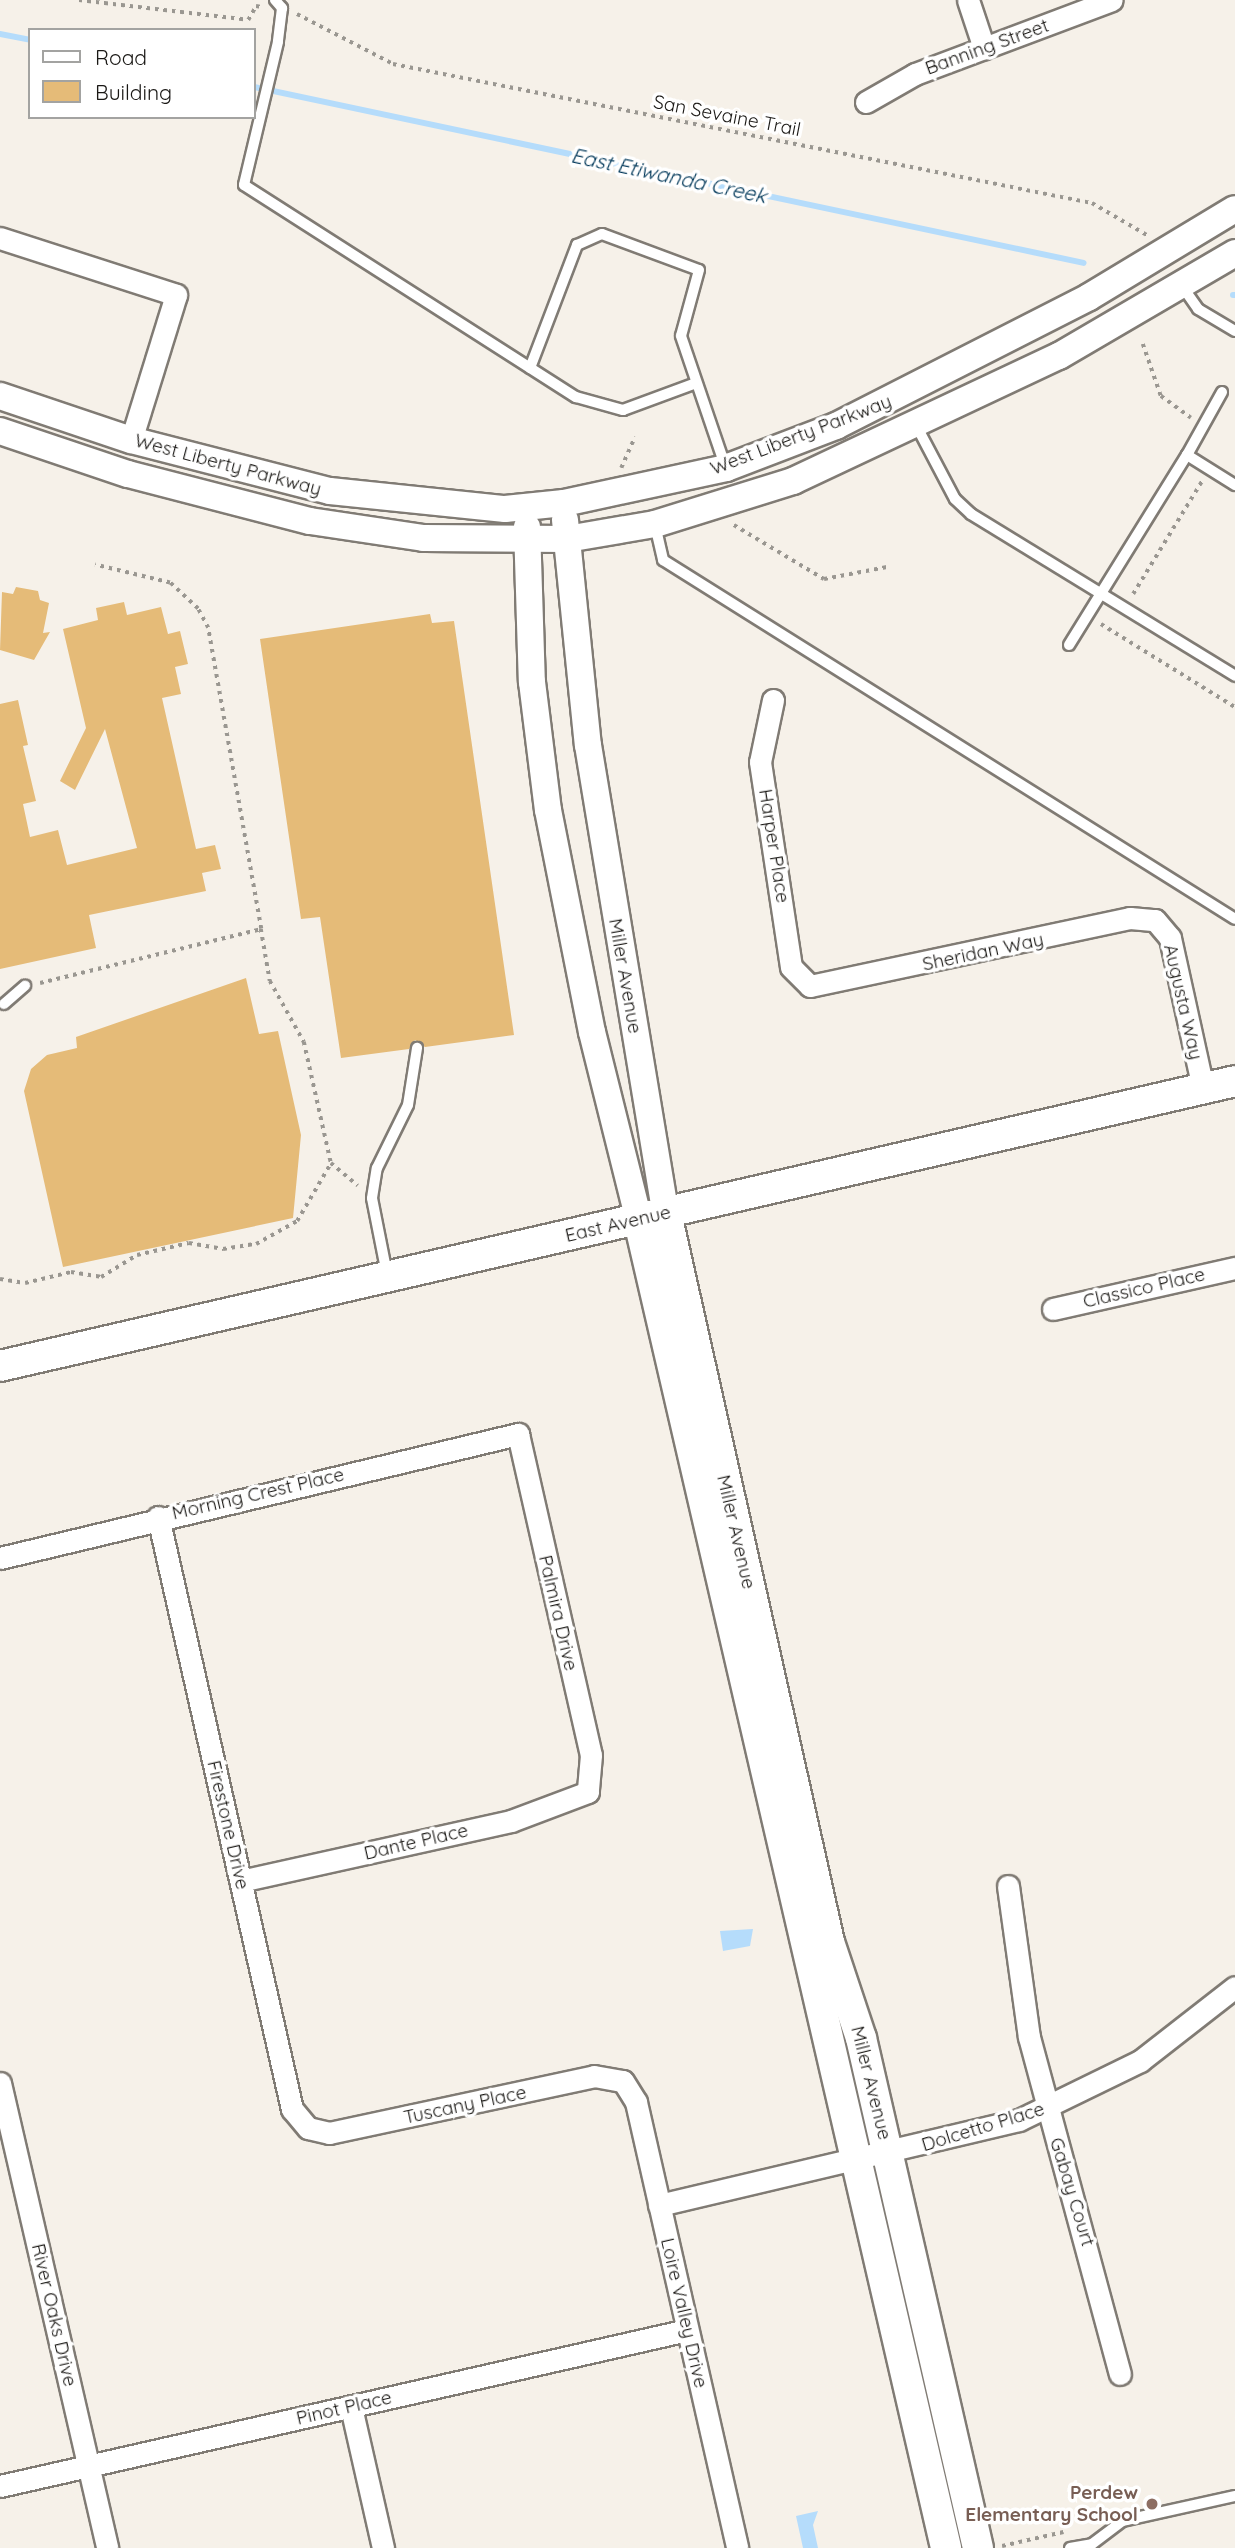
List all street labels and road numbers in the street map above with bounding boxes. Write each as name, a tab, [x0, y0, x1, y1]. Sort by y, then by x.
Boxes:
street label: Banning Street	[922, 14, 1052, 80]
street label: San Sevaine Trail	[651, 91, 803, 141]
street label: West Liberty Parkway	[707, 390, 895, 480]
street label: West Liberty Parkway	[132, 429, 324, 501]
street label: Harper Place	[754, 787, 794, 905]
street label: Miller Avenue	[604, 917, 646, 1035]
street label: Sheridan Way	[920, 928, 1046, 976]
street label: Augusta Way	[1159, 942, 1207, 1062]
street label: East Avenue	[563, 1201, 673, 1247]
street label: Classico Place	[1081, 1263, 1207, 1313]
street label: Morning Crest Place	[170, 1463, 346, 1525]
street label: Miller Avenue	[712, 1473, 760, 1591]
street label: Palmira Drive	[534, 1553, 582, 1673]
street label: Firestone Drive	[202, 1758, 254, 1892]
street label: Dante Place	[362, 1819, 470, 1865]
street label: Miller Avenue	[846, 2024, 896, 2142]
street label: Tuscany Place	[402, 2081, 528, 2129]
street label: Dolcetto Place	[919, 2097, 1047, 2157]
street label: Gabay Court	[1045, 2135, 1099, 2249]
street label: Loire Valley Drive	[656, 2236, 712, 2390]
street label: River Oaks Drive	[26, 2241, 82, 2389]
street label: Pinot Place	[294, 2386, 394, 2430]

